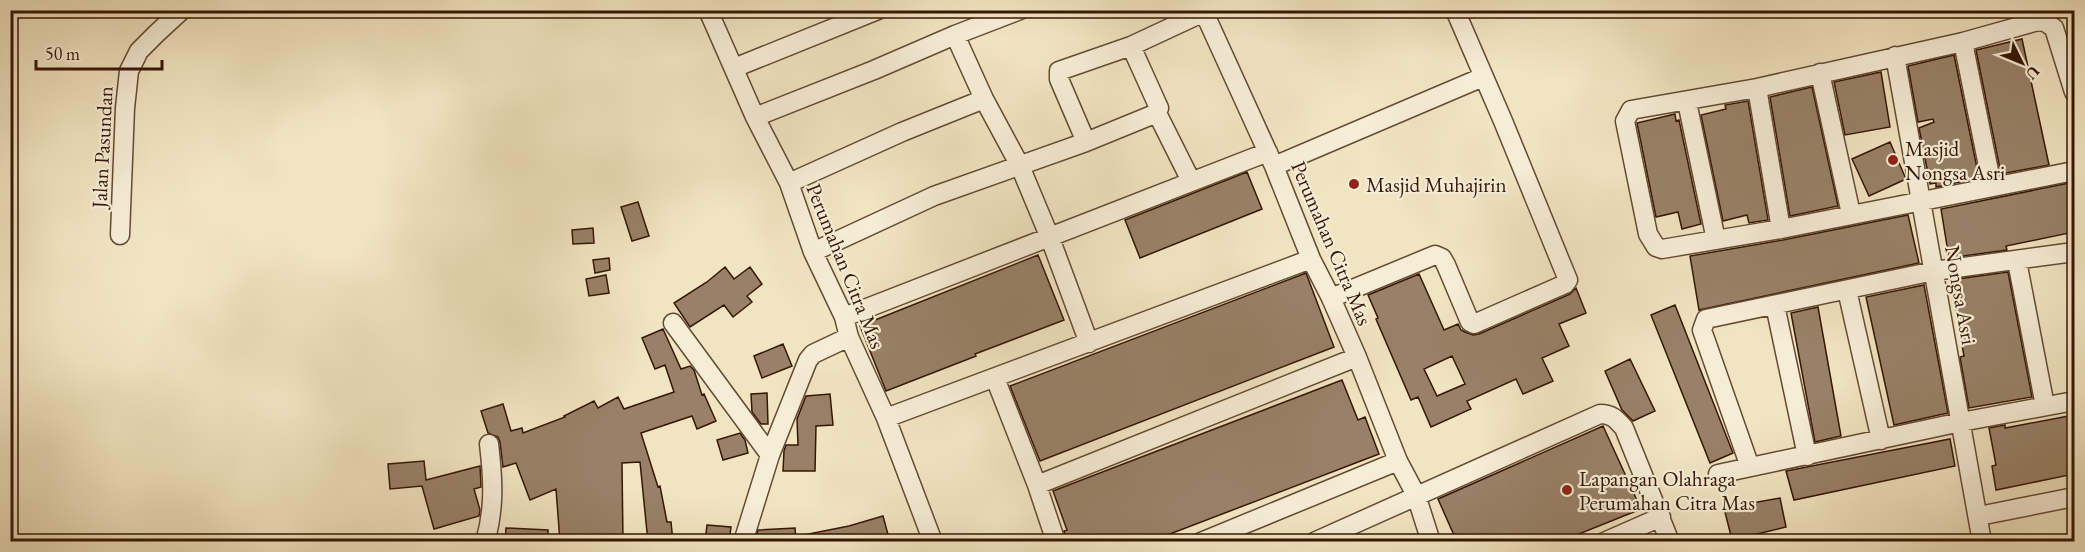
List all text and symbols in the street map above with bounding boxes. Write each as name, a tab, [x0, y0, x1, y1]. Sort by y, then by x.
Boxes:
scale bar	[36, 33, 162, 71]
north arrow	[1992, 33, 2052, 93]
text: 50 m	[45, 42, 80, 65]
text: U	[2021, 61, 2044, 84]
street label: Jalan Pasundan	[85, 85, 119, 211]
place label: Masjid Nongsa Asri	[1905, 135, 2005, 186]
marker: Masjid Nongsa Asri	[1886, 153, 1900, 167]
street label: Perumahan Citra Mas	[1285, 157, 1379, 329]
place label: Masjid Muhajirin	[1366, 171, 1507, 198]
marker: Masjid Muhajirin	[1347, 177, 1361, 191]
street label: Perumahan Citra Mas	[801, 179, 892, 353]
street label: Nongsa Asri	[1939, 243, 1983, 347]
place label: Lapangan Olahraga Perumahan Citra Mas	[1579, 465, 1755, 516]
marker: Lapangan Olahraga Perumahan Citra Mas	[1560, 483, 1574, 497]

